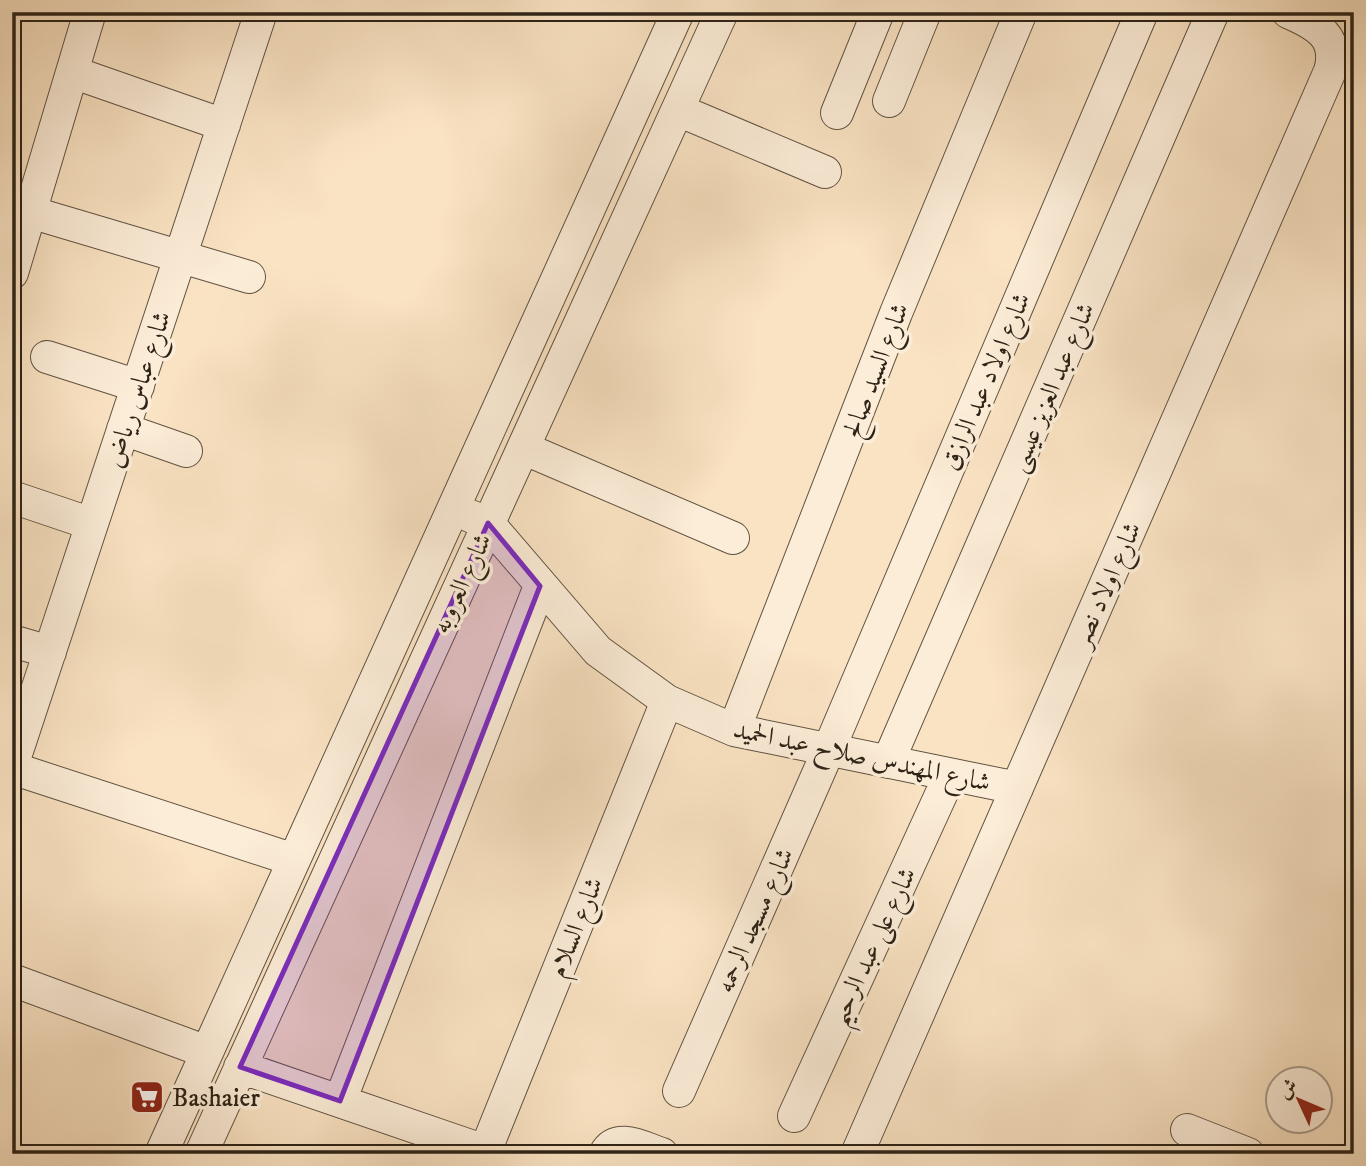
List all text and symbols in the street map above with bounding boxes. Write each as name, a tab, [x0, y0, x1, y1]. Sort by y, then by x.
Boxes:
street label: شارع اولاد عبد الرازق	[934, 288, 1042, 477]
street label: شارع السيد صالح	[836, 298, 921, 444]
street label: شارع عبد العزيز عيسى	[1002, 298, 1107, 479]
street label: شارع عباس رياض	[98, 307, 183, 473]
street label: شارع اولاد نصر	[1064, 517, 1153, 657]
street label: شارع العروبه	[425, 528, 503, 641]
street label: شارع المهندس صلاح عبد الحميد	[729, 713, 993, 806]
street label: شارع مسجد الرحمه	[709, 843, 806, 1000]
street label: شارع على عبد الرحيم	[822, 862, 932, 1034]
street label: شارع السلام	[541, 873, 616, 984]
north arrow	[1264, 1064, 1334, 1134]
text: ش	[1273, 1074, 1303, 1104]
supermarket icon: Bashaier	[128, 1078, 166, 1116]
place label: Bashaier	[172, 1082, 260, 1115]

